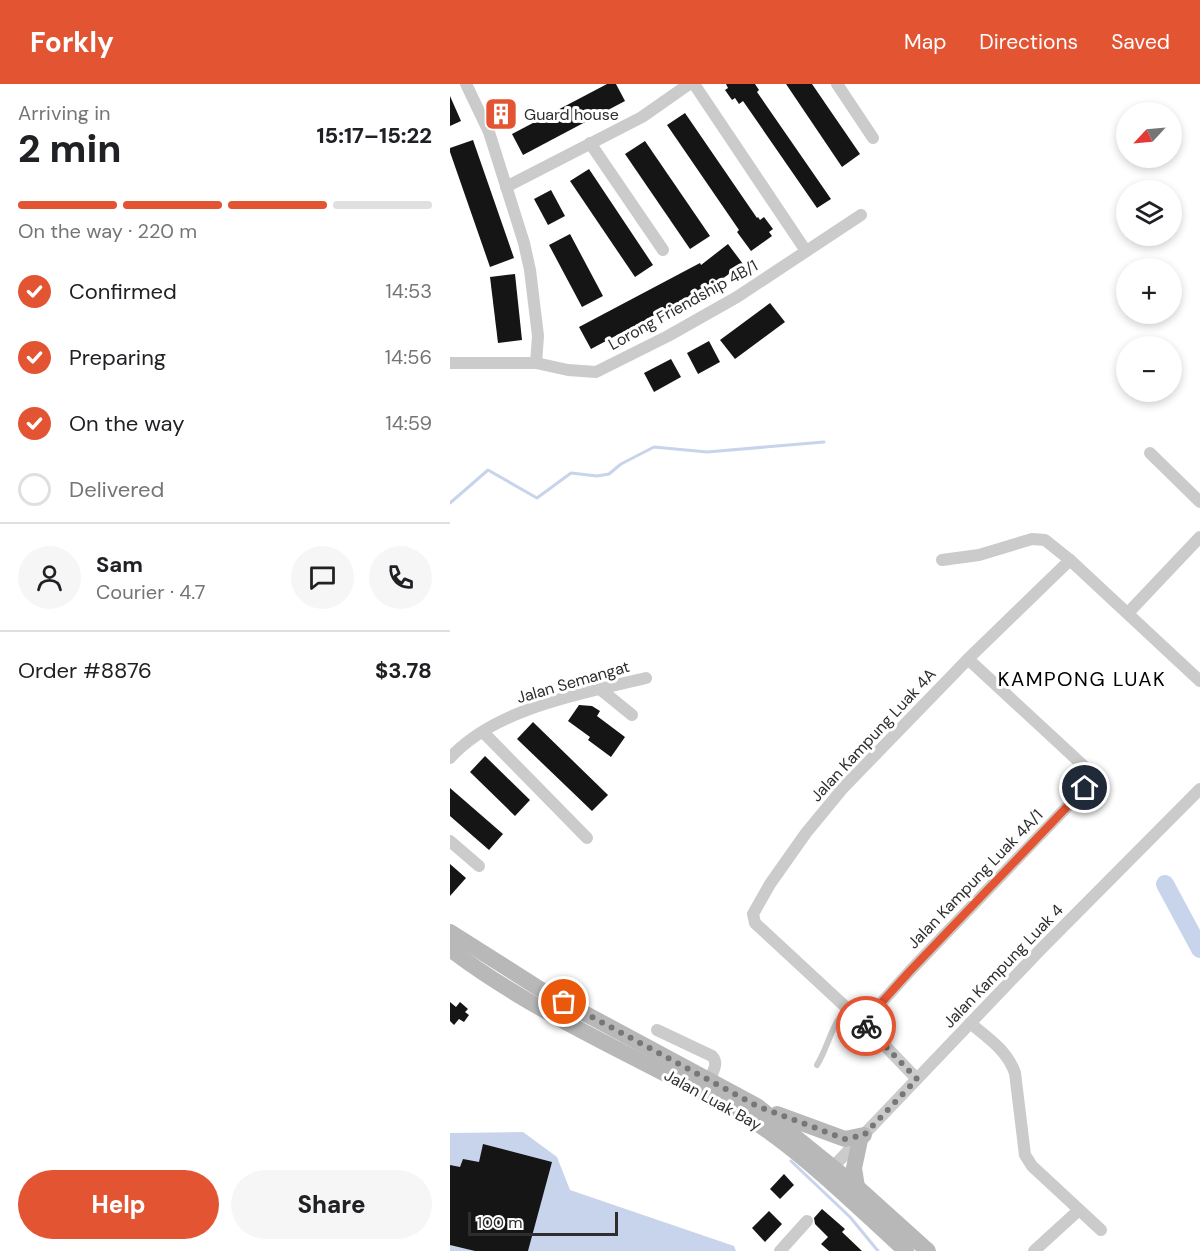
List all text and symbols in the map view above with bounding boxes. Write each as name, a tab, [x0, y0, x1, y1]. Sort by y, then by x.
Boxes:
text: Forkly	[30, 24, 114, 61]
text: Map	[904, 28, 946, 56]
text: Directions	[979, 28, 1078, 56]
text: Saved	[1111, 28, 1170, 56]
building icon: Guard house	[483, 96, 519, 132]
text: Arriving in	[18, 100, 110, 126]
north arrow	[1116, 102, 1182, 168]
map controls	[1116, 102, 1182, 402]
place label: Guard house	[524, 104, 619, 125]
text: 15:17–15:22	[316, 121, 432, 150]
text: 2 min	[18, 123, 122, 174]
button: layers	[1116, 180, 1182, 246]
text: On the way · 220 m	[18, 218, 197, 244]
street label: Lorong Friendship 4B/1	[605, 255, 761, 355]
button: +	[1116, 258, 1182, 324]
icon: check	[18, 275, 51, 308]
text: Confirmed	[69, 277, 177, 306]
text: 14:53	[386, 278, 432, 304]
button: −	[1116, 336, 1182, 402]
icon: check	[18, 341, 51, 374]
text: Preparing	[69, 343, 166, 372]
text: 14:56	[385, 344, 432, 370]
icon: check	[18, 407, 51, 440]
text: On the way	[69, 409, 184, 438]
text: 14:59	[385, 410, 432, 436]
text: Delivered	[69, 475, 164, 504]
button: person	[18, 546, 81, 609]
button: chat	[291, 546, 354, 609]
button: phone	[369, 546, 432, 609]
text: Sam	[96, 550, 143, 579]
text: Courier · 4.7	[96, 579, 205, 605]
text: Order #8876	[18, 656, 152, 685]
text: $3.78	[375, 656, 432, 685]
street label: Jalan Semangat	[514, 656, 632, 708]
street label: Jalan Kampung Luak 4A	[806, 664, 941, 806]
district label: KAMPONG LUAK	[998, 666, 1166, 692]
pin	[1059, 762, 1110, 813]
icon: home	[1068, 771, 1101, 804]
street label: Jalan Kampung Luak 4A/1	[903, 805, 1047, 953]
street label: Jalan Kampung Luak 4	[938, 899, 1068, 1032]
pin	[538, 976, 589, 1027]
icon: bag	[547, 985, 580, 1018]
courier	[836, 996, 896, 1056]
icon: bike	[850, 1010, 883, 1043]
street label: Jalan Luak Bay	[661, 1065, 765, 1135]
button: Help	[18, 1170, 219, 1239]
button: Share	[231, 1170, 432, 1239]
scale bar	[468, 1209, 618, 1236]
text: 100 m	[477, 1212, 522, 1233]

